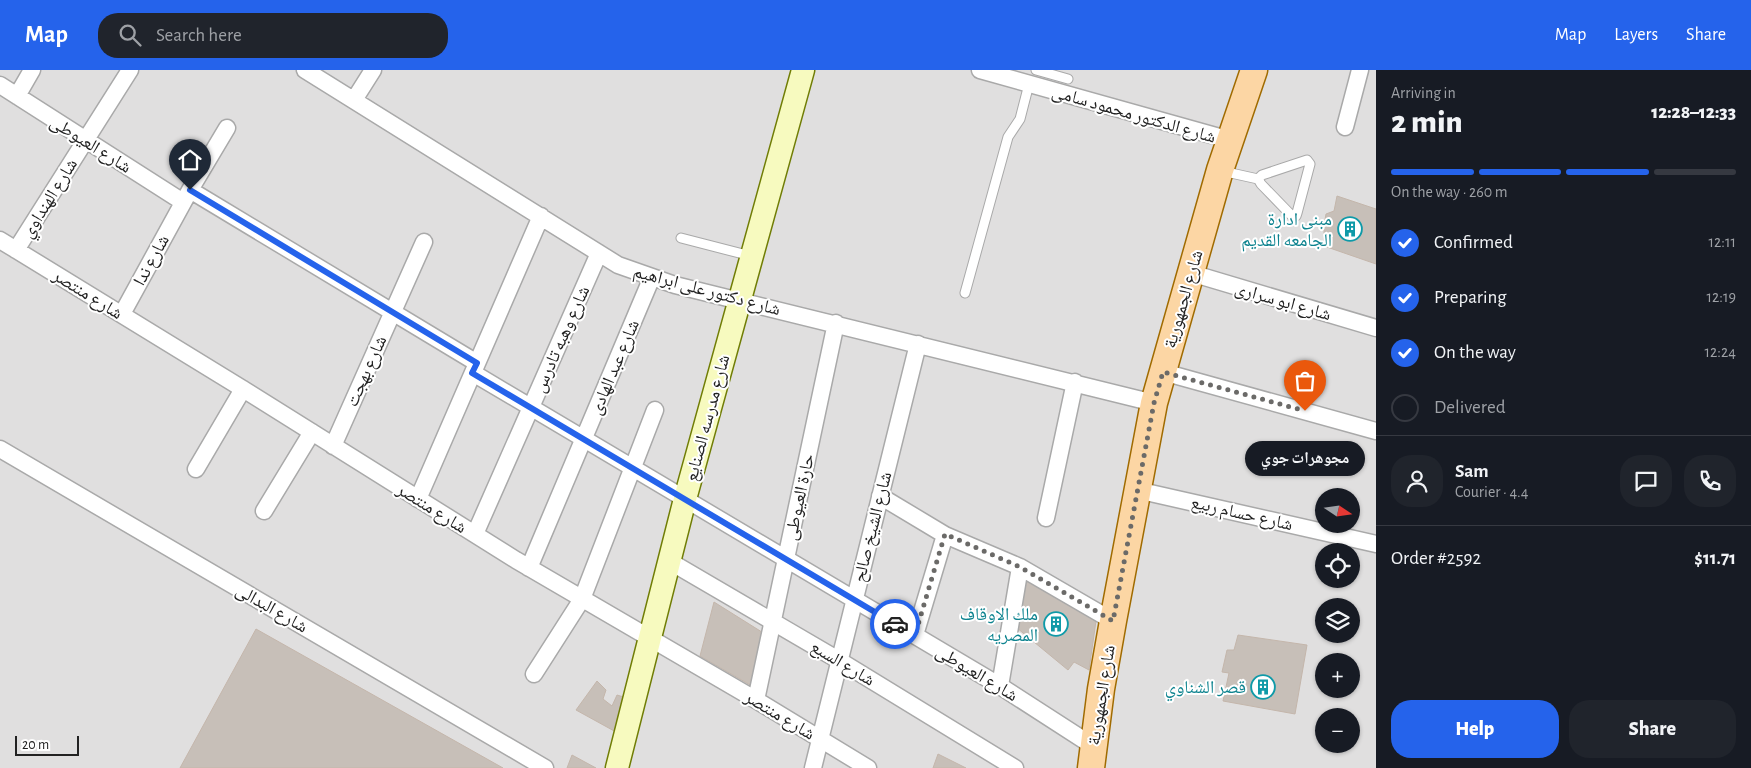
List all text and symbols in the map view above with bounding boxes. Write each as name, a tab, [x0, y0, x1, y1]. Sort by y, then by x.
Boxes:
search box	[98, 13, 448, 58]
icon: search	[116, 21, 144, 49]
text: Map	[25, 23, 68, 47]
text: Search here	[156, 26, 242, 45]
text: Map	[1555, 26, 1586, 44]
text: Layers	[1614, 26, 1658, 44]
text: Share	[1686, 26, 1726, 44]
street label: شارع الدكتور محمود سامى	[1049, 83, 1218, 148]
text: Arriving in	[1391, 85, 1456, 101]
text: 12:28–12:33	[1651, 103, 1736, 122]
text: 2 min	[1391, 106, 1463, 138]
street label: شارع العيوطى	[46, 113, 134, 178]
pin	[169, 139, 211, 190]
icon: home	[176, 146, 204, 174]
street label: شارع الهنداوي	[18, 156, 85, 244]
text: On the way · 260 m	[1391, 184, 1508, 200]
place label: مبنى ادارة الجامعه القديم	[1241, 211, 1332, 252]
building icon: مبنى ادارة الجامعه القديم	[1337, 216, 1363, 242]
icon: check	[1391, 229, 1419, 257]
street label: شارع ندا	[131, 232, 174, 289]
text: Confirmed	[1434, 233, 1513, 252]
text: 12:11	[1709, 234, 1736, 250]
street label: شارع الجمهورية	[1161, 248, 1208, 351]
street label: شارع دكتور على ابراهيم	[631, 263, 782, 321]
street label: شارع منتصر	[48, 266, 125, 324]
street label: شارع ابو سرارى	[1232, 280, 1333, 325]
street label: شارع وهبه تادرس	[530, 283, 594, 396]
icon: check	[1391, 284, 1419, 312]
text: Preparing	[1434, 288, 1507, 307]
text: 12:19	[1707, 289, 1736, 305]
street label: شارع عبد الهادى	[587, 317, 644, 418]
street label: شارع بهجت	[343, 333, 391, 410]
icon: check	[1391, 339, 1419, 367]
text: On the way	[1434, 343, 1516, 362]
text: 12:24	[1705, 344, 1736, 360]
street label: شارع مدرسه الصنايع	[682, 353, 735, 484]
pin	[1284, 360, 1326, 411]
icon: bag	[1291, 367, 1319, 395]
text: Delivered	[1434, 398, 1506, 417]
callout: مجوهرات جوي	[1245, 441, 1365, 476]
text: مجوهرات جوي	[1261, 450, 1349, 466]
street label: حارة العيوطى	[782, 452, 819, 542]
button: person	[1391, 455, 1443, 507]
button: chat	[1620, 455, 1672, 507]
button: phone	[1684, 455, 1736, 507]
text: Sam	[1455, 462, 1489, 481]
street label: شارع الشيخ صالح	[851, 470, 897, 585]
street label: شارع منتصر	[392, 480, 469, 538]
text: Courier · 4.4	[1455, 484, 1528, 500]
north arrow	[1315, 488, 1360, 532]
map controls	[1315, 488, 1360, 753]
street label: شارع حسام ربيع	[1189, 494, 1294, 536]
button: locate	[1315, 543, 1360, 588]
text: Order #2592	[1391, 549, 1481, 568]
text: $11.71	[1694, 549, 1736, 568]
street label: شارع البدالى	[232, 581, 310, 637]
button: layers	[1315, 598, 1360, 643]
courier	[870, 599, 920, 649]
place label: ملك الاوقاف المصريه	[960, 606, 1038, 645]
icon: car	[881, 610, 909, 638]
building icon: ملك الاوقاف المصريه	[1043, 611, 1069, 637]
street label: شارع السبع	[806, 638, 878, 692]
street label: شارع العيوطى	[932, 642, 1021, 706]
street label: شارع الجمهورية	[1085, 644, 1120, 747]
button: +	[1315, 653, 1360, 698]
building icon: قصر الشناوي	[1250, 674, 1276, 700]
place label: قصر الشناوي	[1165, 679, 1246, 702]
street label: شارع منتصر	[740, 687, 818, 745]
button: Help	[1391, 700, 1559, 758]
button: Share	[1569, 700, 1736, 758]
button: −	[1315, 708, 1360, 753]
scale bar	[15, 733, 79, 756]
text: 20 m	[22, 738, 49, 752]

